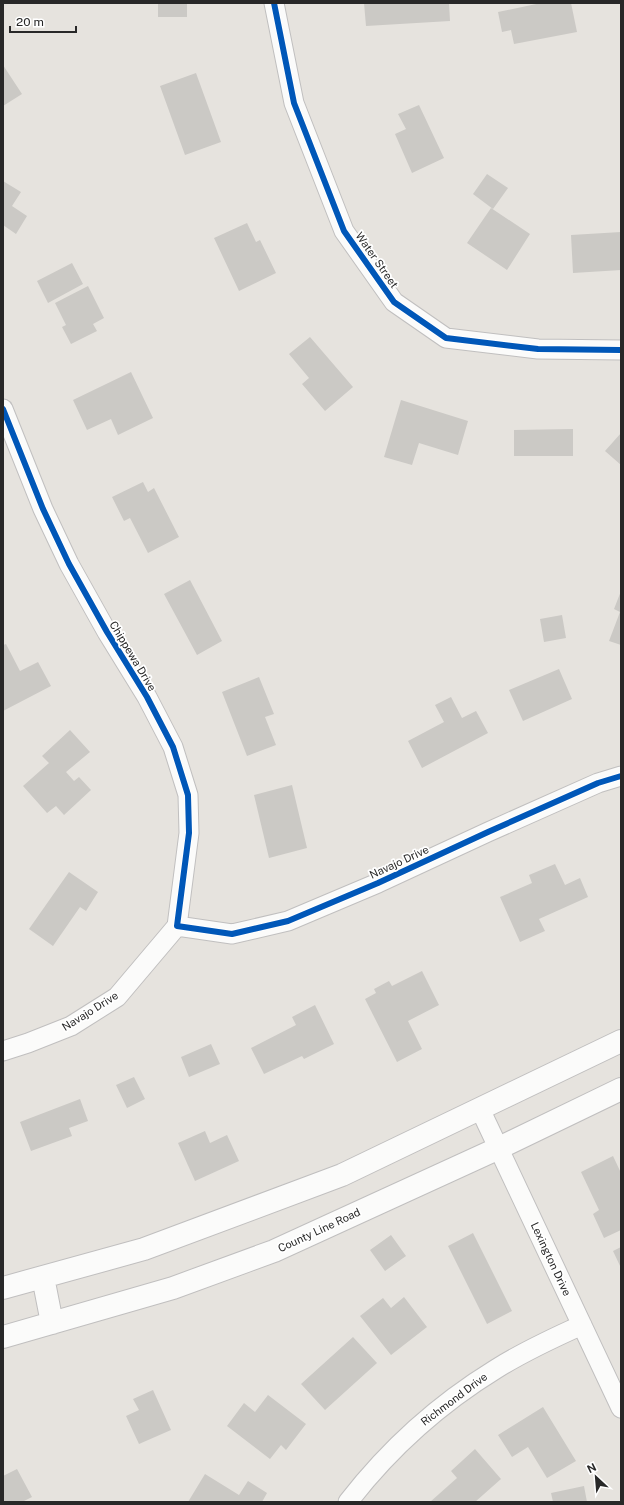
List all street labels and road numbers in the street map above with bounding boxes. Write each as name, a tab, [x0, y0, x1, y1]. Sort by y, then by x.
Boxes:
street label: Water Street	[353, 230, 401, 290]
street label: Chippewa Drive	[107, 619, 159, 693]
street label: Navajo Drive	[368, 843, 430, 881]
street label: Navajo Drive	[60, 989, 120, 1033]
street label: County Line Road	[276, 1206, 362, 1254]
street label: Lexington Drive	[529, 1220, 573, 1298]
street label: Richmond Drive	[418, 1370, 490, 1428]

